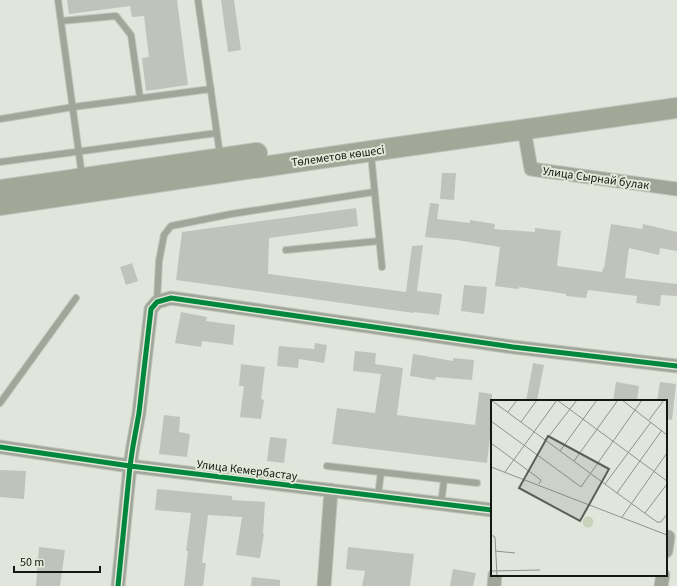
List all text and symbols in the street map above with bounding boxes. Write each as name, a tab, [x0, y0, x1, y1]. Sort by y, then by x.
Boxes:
street label: Төлеметов көшесі	[290, 142, 386, 171]
street label: Улица Сырнай булак	[542, 163, 650, 194]
inset map	[491, 400, 667, 576]
street label: Улица Кемербастау	[196, 456, 299, 485]
scale bar	[14, 548, 100, 574]
text: 50 m	[20, 554, 44, 571]

